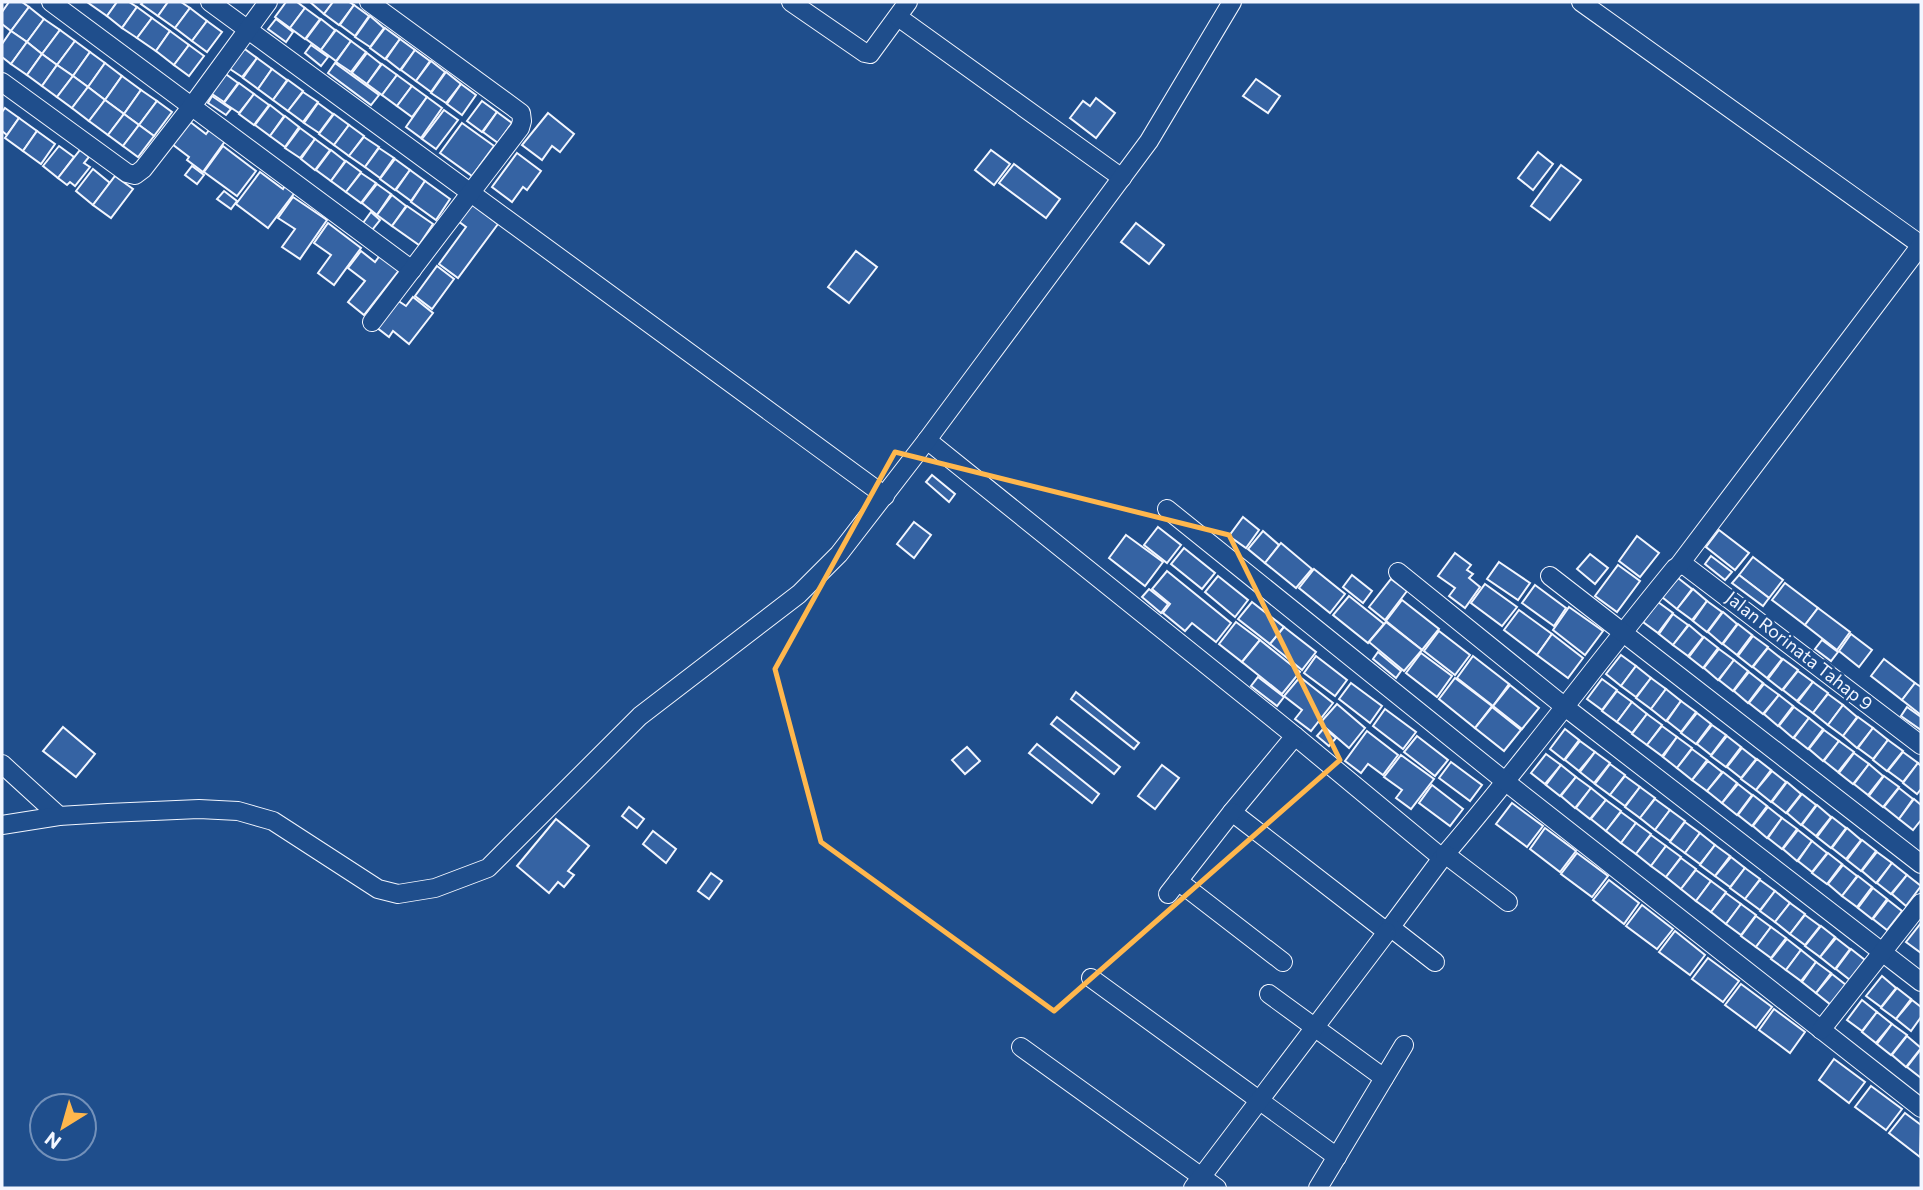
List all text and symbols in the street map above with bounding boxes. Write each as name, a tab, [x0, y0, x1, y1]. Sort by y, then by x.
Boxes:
street label: Jalan Rorinata Tahap 9	[1722, 586, 1878, 714]
north arrow	[28, 1092, 98, 1162]
text: N	[40, 1127, 65, 1154]

